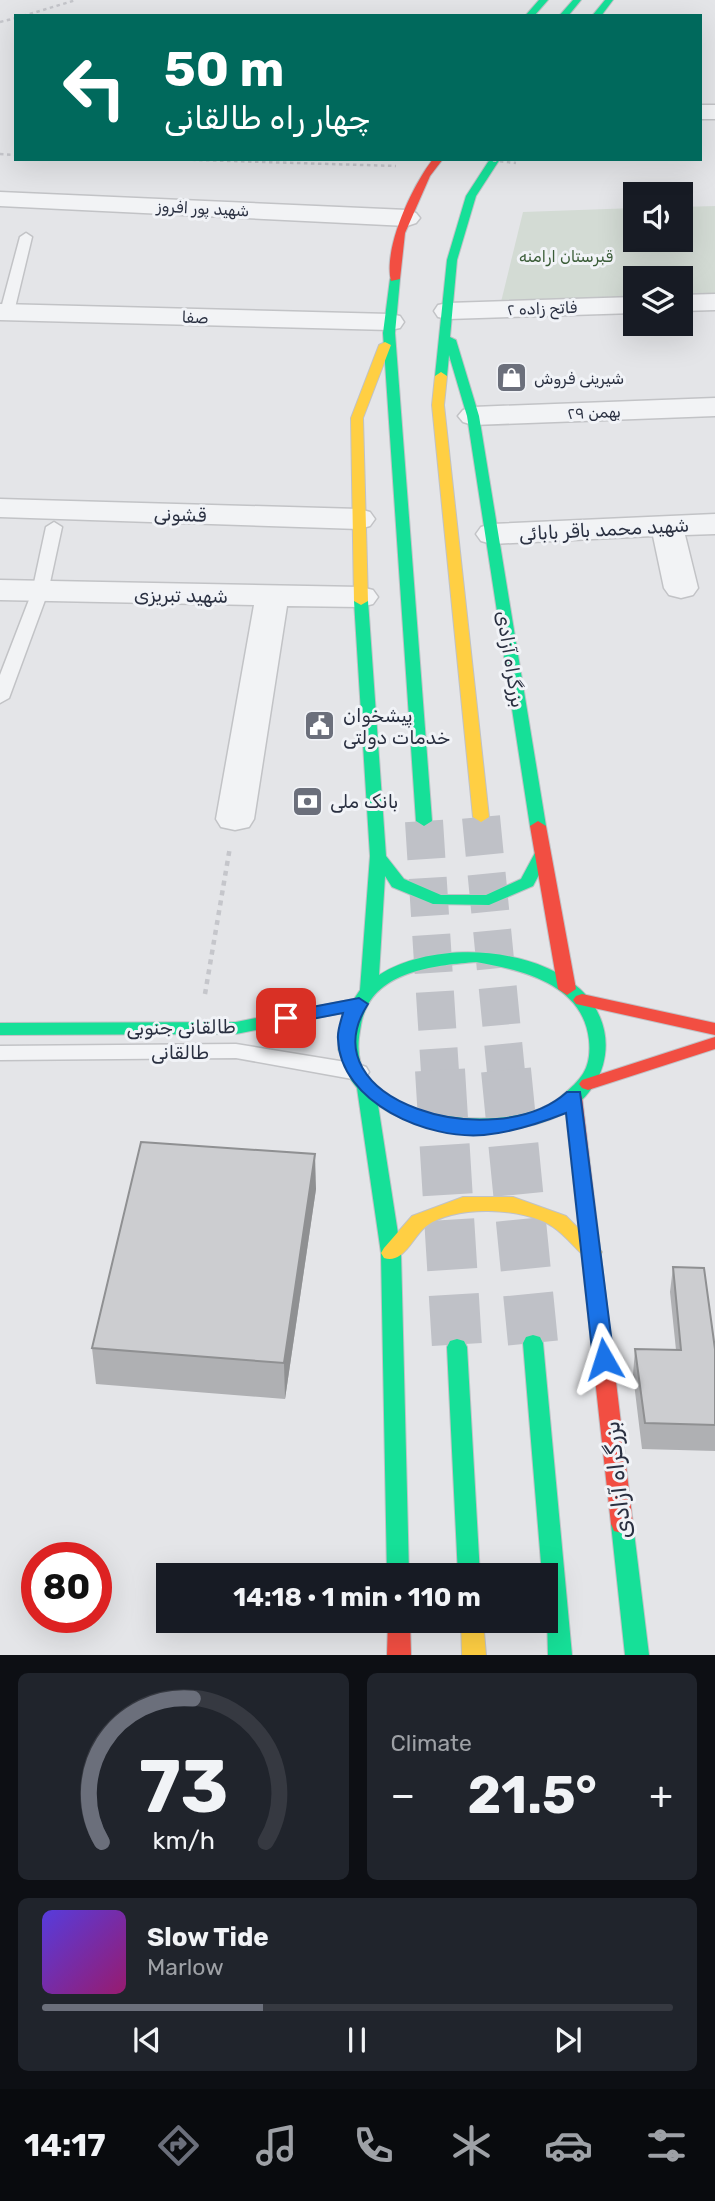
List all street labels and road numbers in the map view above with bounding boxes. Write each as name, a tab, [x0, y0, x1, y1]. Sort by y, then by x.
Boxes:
street label: شهید پور افروز	[155, 197, 250, 221]
street label: فاتح زاده ۲	[507, 298, 578, 321]
street label: صفا	[181, 308, 209, 327]
street label: ۲۹ بهمن	[567, 402, 621, 424]
street label: قشونی	[153, 502, 207, 527]
street label: شهید محمد باقر بابائی	[518, 514, 690, 545]
street label: شهید تبریزی	[134, 583, 228, 608]
street label: بزرگراه آزادی	[491, 609, 530, 709]
street label: طالقانی جنوبی	[126, 1015, 236, 1040]
street label: طالقانی	[151, 1041, 209, 1064]
street label: بزرگراه آزادی	[597, 1420, 637, 1540]

